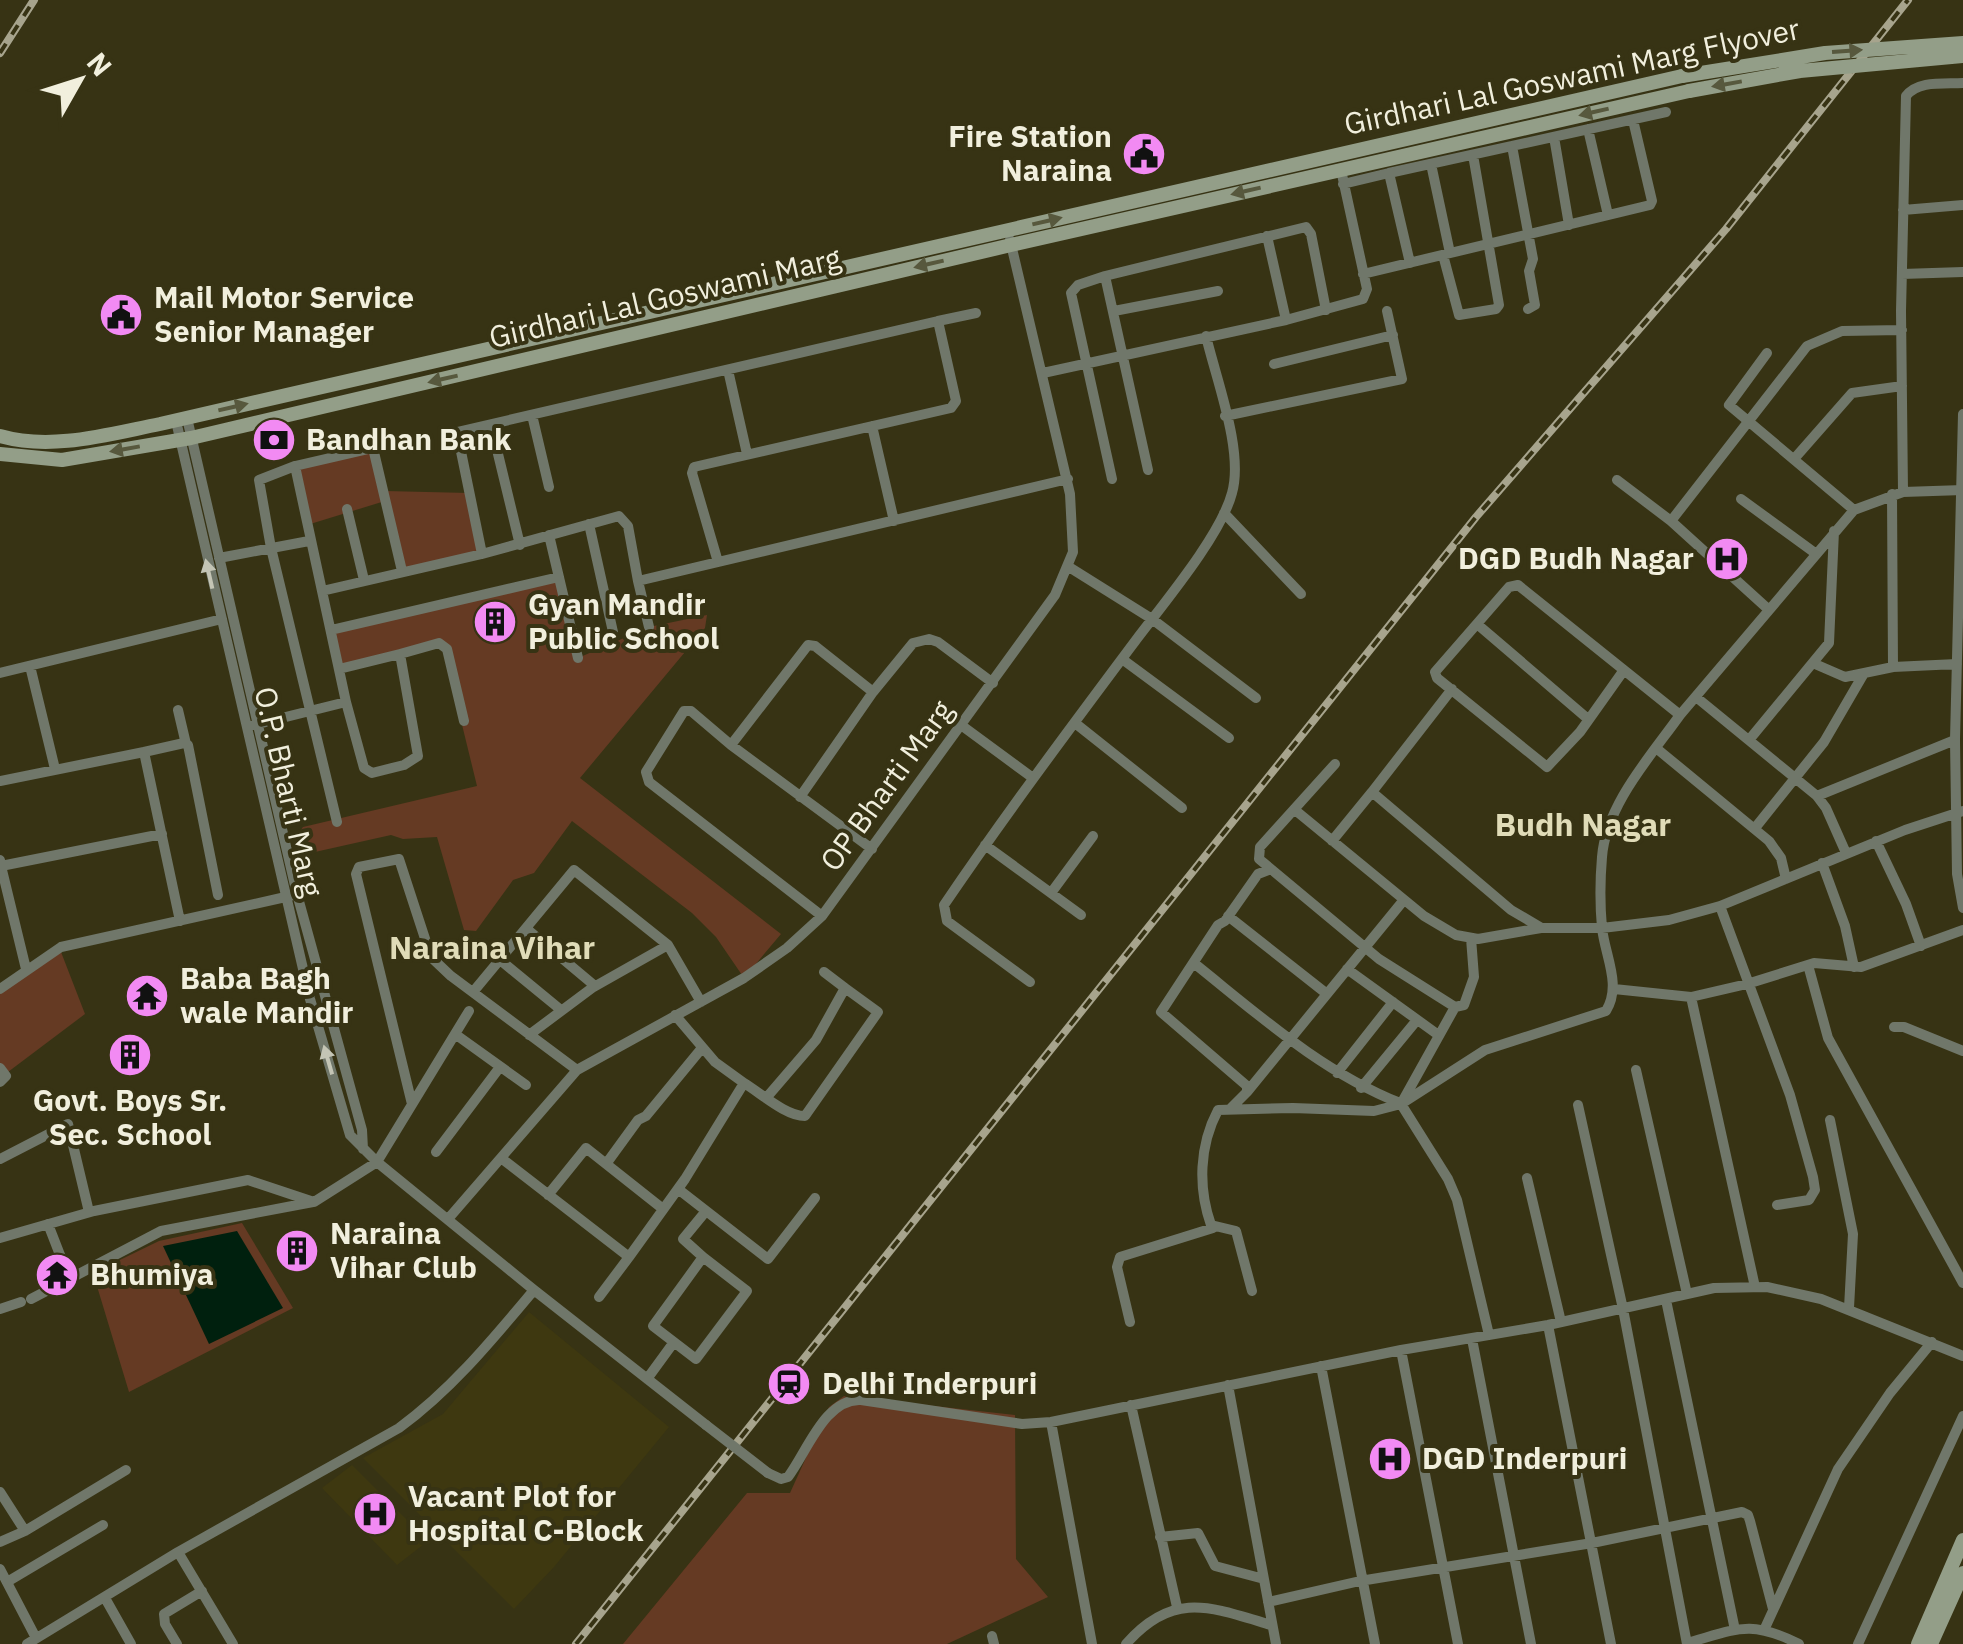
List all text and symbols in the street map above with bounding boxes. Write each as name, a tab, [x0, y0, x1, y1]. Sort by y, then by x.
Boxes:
street label: Girdhari Lal Goswami Marg Flyover	[1340, 8, 1803, 143]
north arrow	[30, 30, 130, 130]
one-way arrow	[1832, 43, 1864, 59]
text: N	[79, 44, 121, 83]
one-way arrow	[1711, 77, 1743, 92]
one-way arrow	[1578, 105, 1609, 120]
place label: Fire Station Naraina	[948, 116, 1112, 189]
public building icon: Fire Station Naraina	[1121, 131, 1167, 177]
one-way arrow	[1230, 184, 1261, 199]
one-way arrow	[1032, 213, 1063, 228]
street label: Girdhari Lal Goswami Marg	[485, 237, 844, 356]
one-way arrow	[913, 257, 944, 272]
place label: Mail Motor Service Senior Manager	[154, 277, 414, 350]
public building icon: Mail Motor Service Senior Manager	[98, 292, 144, 338]
one-way arrow	[427, 372, 458, 387]
one-way arrow	[218, 399, 249, 415]
bank icon: Bandhan Bank	[251, 417, 297, 463]
place label: Bandhan Bank	[306, 419, 512, 458]
one-way arrow	[109, 442, 141, 457]
hospital icon: DGD Budh Nagar	[1704, 536, 1750, 582]
place label: DGD Budh Nagar	[1458, 538, 1694, 577]
one-way arrow	[201, 558, 217, 589]
place label: Gyan Mandir Public School	[528, 584, 719, 657]
building icon: Gyan Mandir Public School	[472, 599, 518, 645]
street label: O.P. Bharti Marg	[246, 683, 333, 901]
street label: OP Bharti Marg	[811, 692, 961, 878]
district label: Budh Nagar	[1495, 803, 1671, 845]
district label: Naraina Vihar	[389, 926, 595, 968]
place label: Baba Bagh wale Mandir	[180, 958, 353, 1031]
temple icon: Baba Bagh wale Mandir	[124, 973, 170, 1019]
building icon: Govt. Boys Sr. Sec. School	[107, 1032, 153, 1078]
one-way arrow	[320, 1044, 335, 1074]
place label: Govt. Boys Sr. Sec. School	[33, 1080, 227, 1153]
place label: Naraina Vihar Club	[330, 1213, 477, 1286]
building icon: Naraina Vihar Club	[274, 1228, 320, 1274]
temple icon: Bhumiya	[34, 1252, 80, 1298]
place label: Bhumiya	[90, 1254, 214, 1293]
station icon: Delhi Inderpuri	[766, 1361, 812, 1407]
place label: Delhi Inderpuri	[822, 1363, 1037, 1402]
hospital icon: DGD Inderpuri	[1367, 1436, 1413, 1482]
place label: DGD Inderpuri	[1422, 1438, 1627, 1477]
place label: Vacant Plot for Hospital C-Block	[408, 1476, 644, 1549]
hospital icon: Vacant Plot for Hospital C-Block	[352, 1491, 398, 1537]

